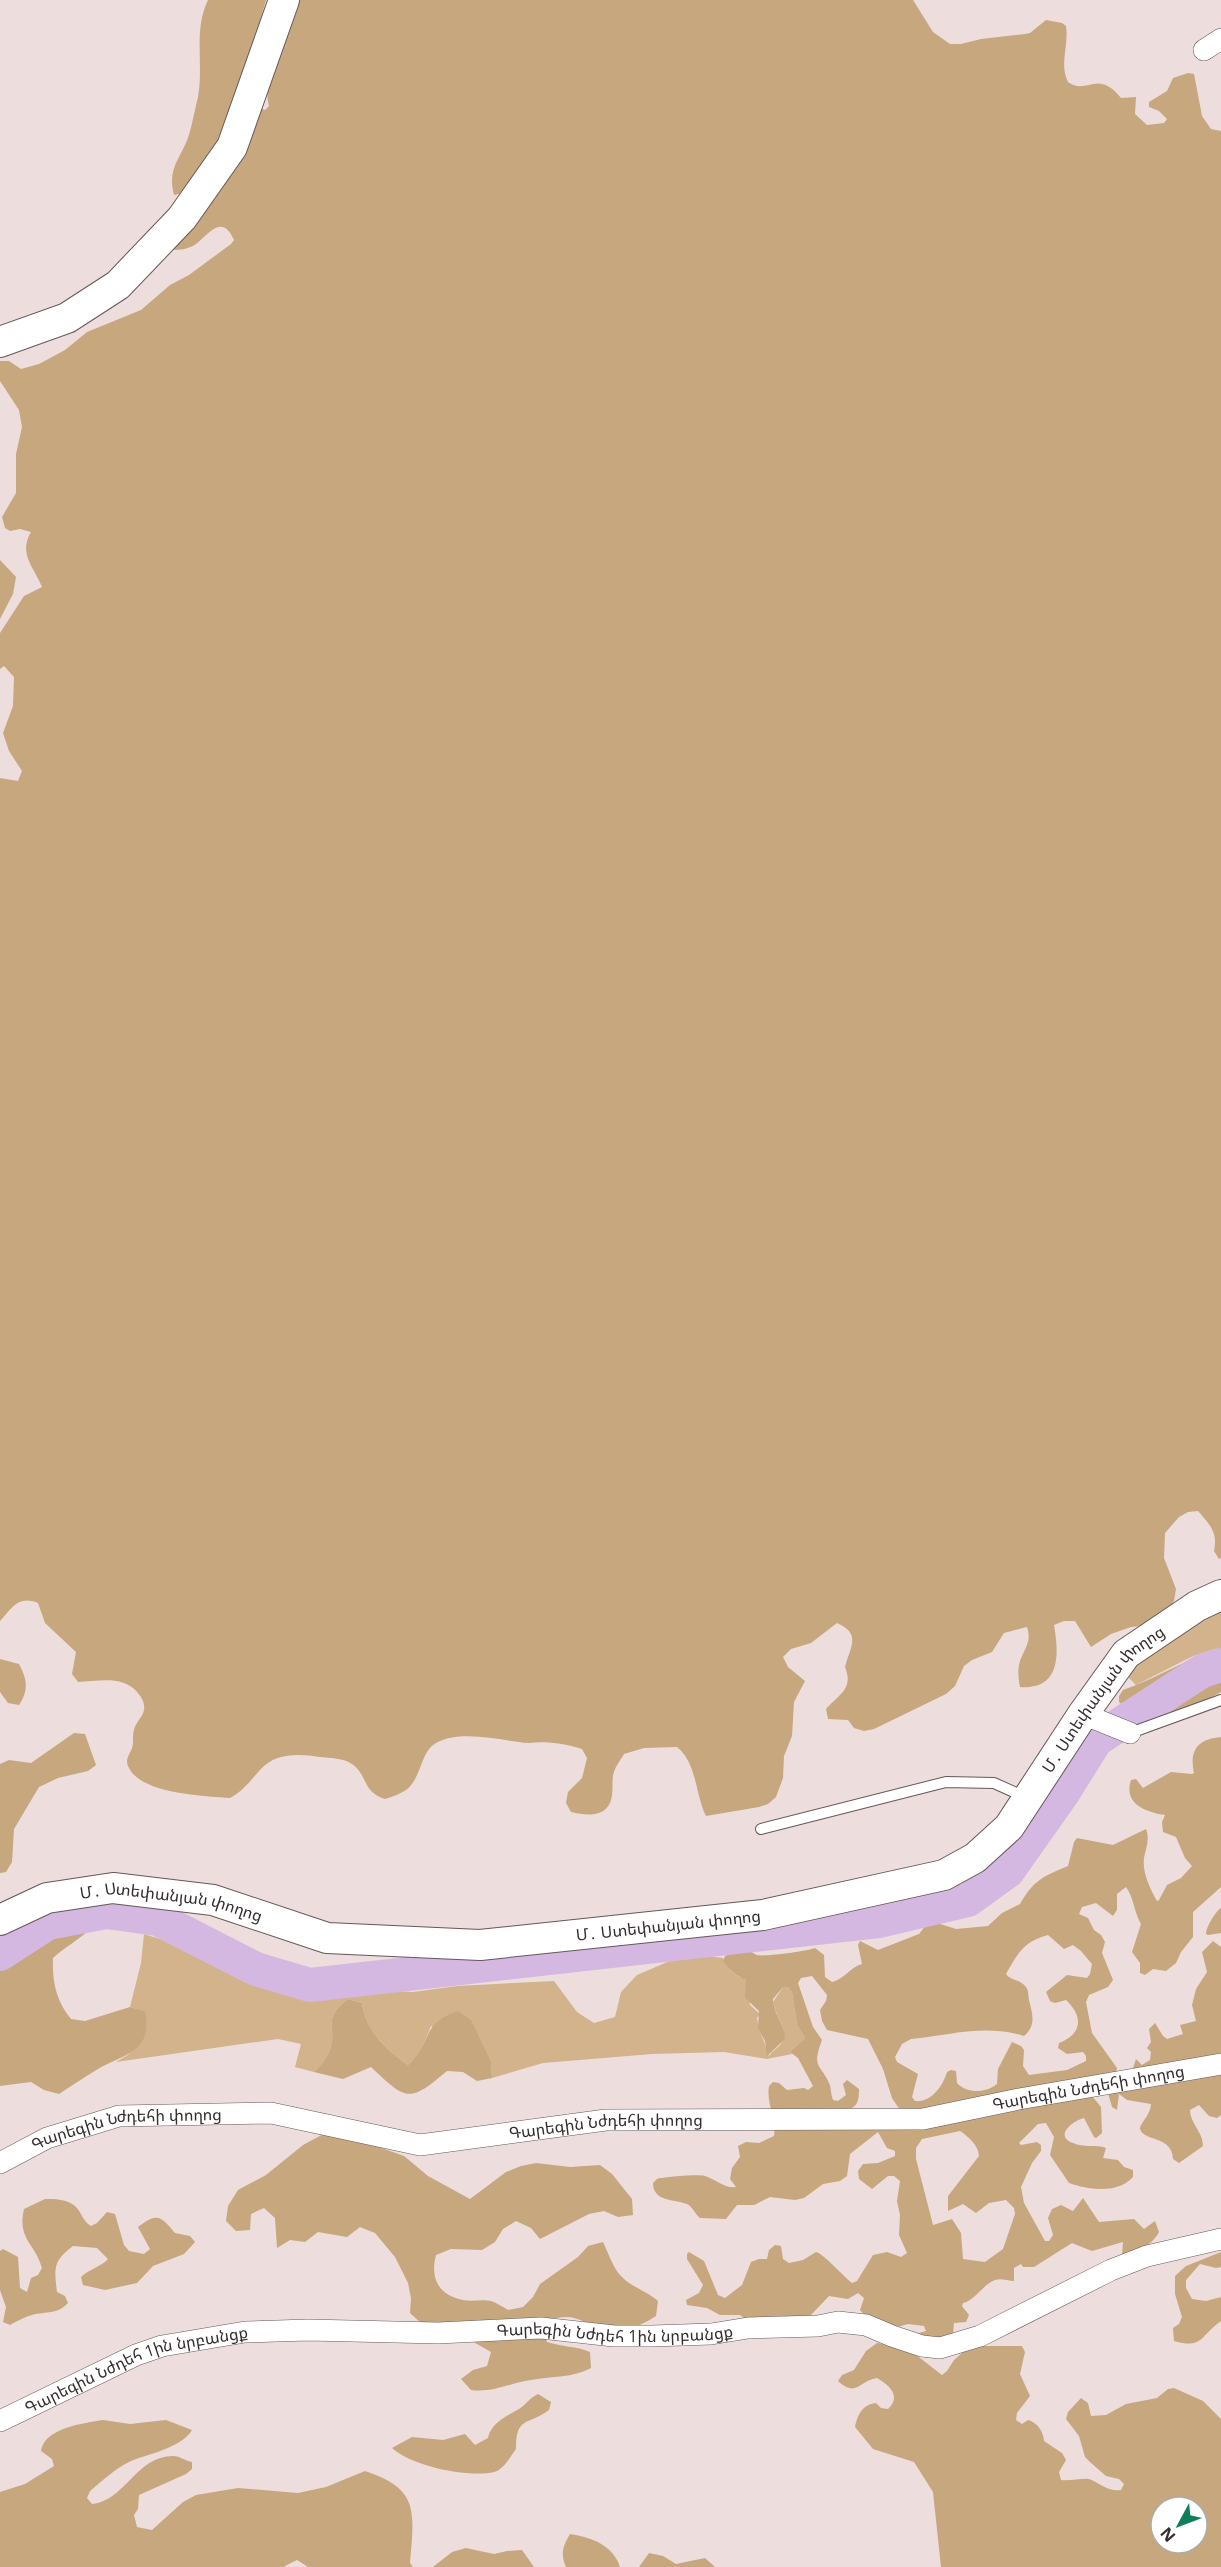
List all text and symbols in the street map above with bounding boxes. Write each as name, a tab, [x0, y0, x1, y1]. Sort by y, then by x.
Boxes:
street label: Մ․ Ստեփանյան փողոց	[1037, 1620, 1169, 1777]
street label: Մ․ Ստեփանյան փողոց	[78, 1877, 265, 1927]
street label: Մ․ Ստեփանյան փողոց	[575, 1904, 762, 1946]
street label: Գարեգին Նժդեհի փողոց	[990, 2060, 1186, 2115]
street label: Գարեգին Նժդեհի փողոց	[27, 2103, 222, 2156]
street label: Գարեգին Նժդեհի փողոց	[507, 2109, 703, 2144]
street label: Գարեգին Նժդեհ 1ին նրբանցք	[496, 2317, 734, 2347]
street label: Գարեգին Նժդեհ 1ին նրբանցք	[21, 2321, 249, 2418]
north arrow	[1149, 2495, 1209, 2555]
text: N	[1155, 2523, 1180, 2547]

